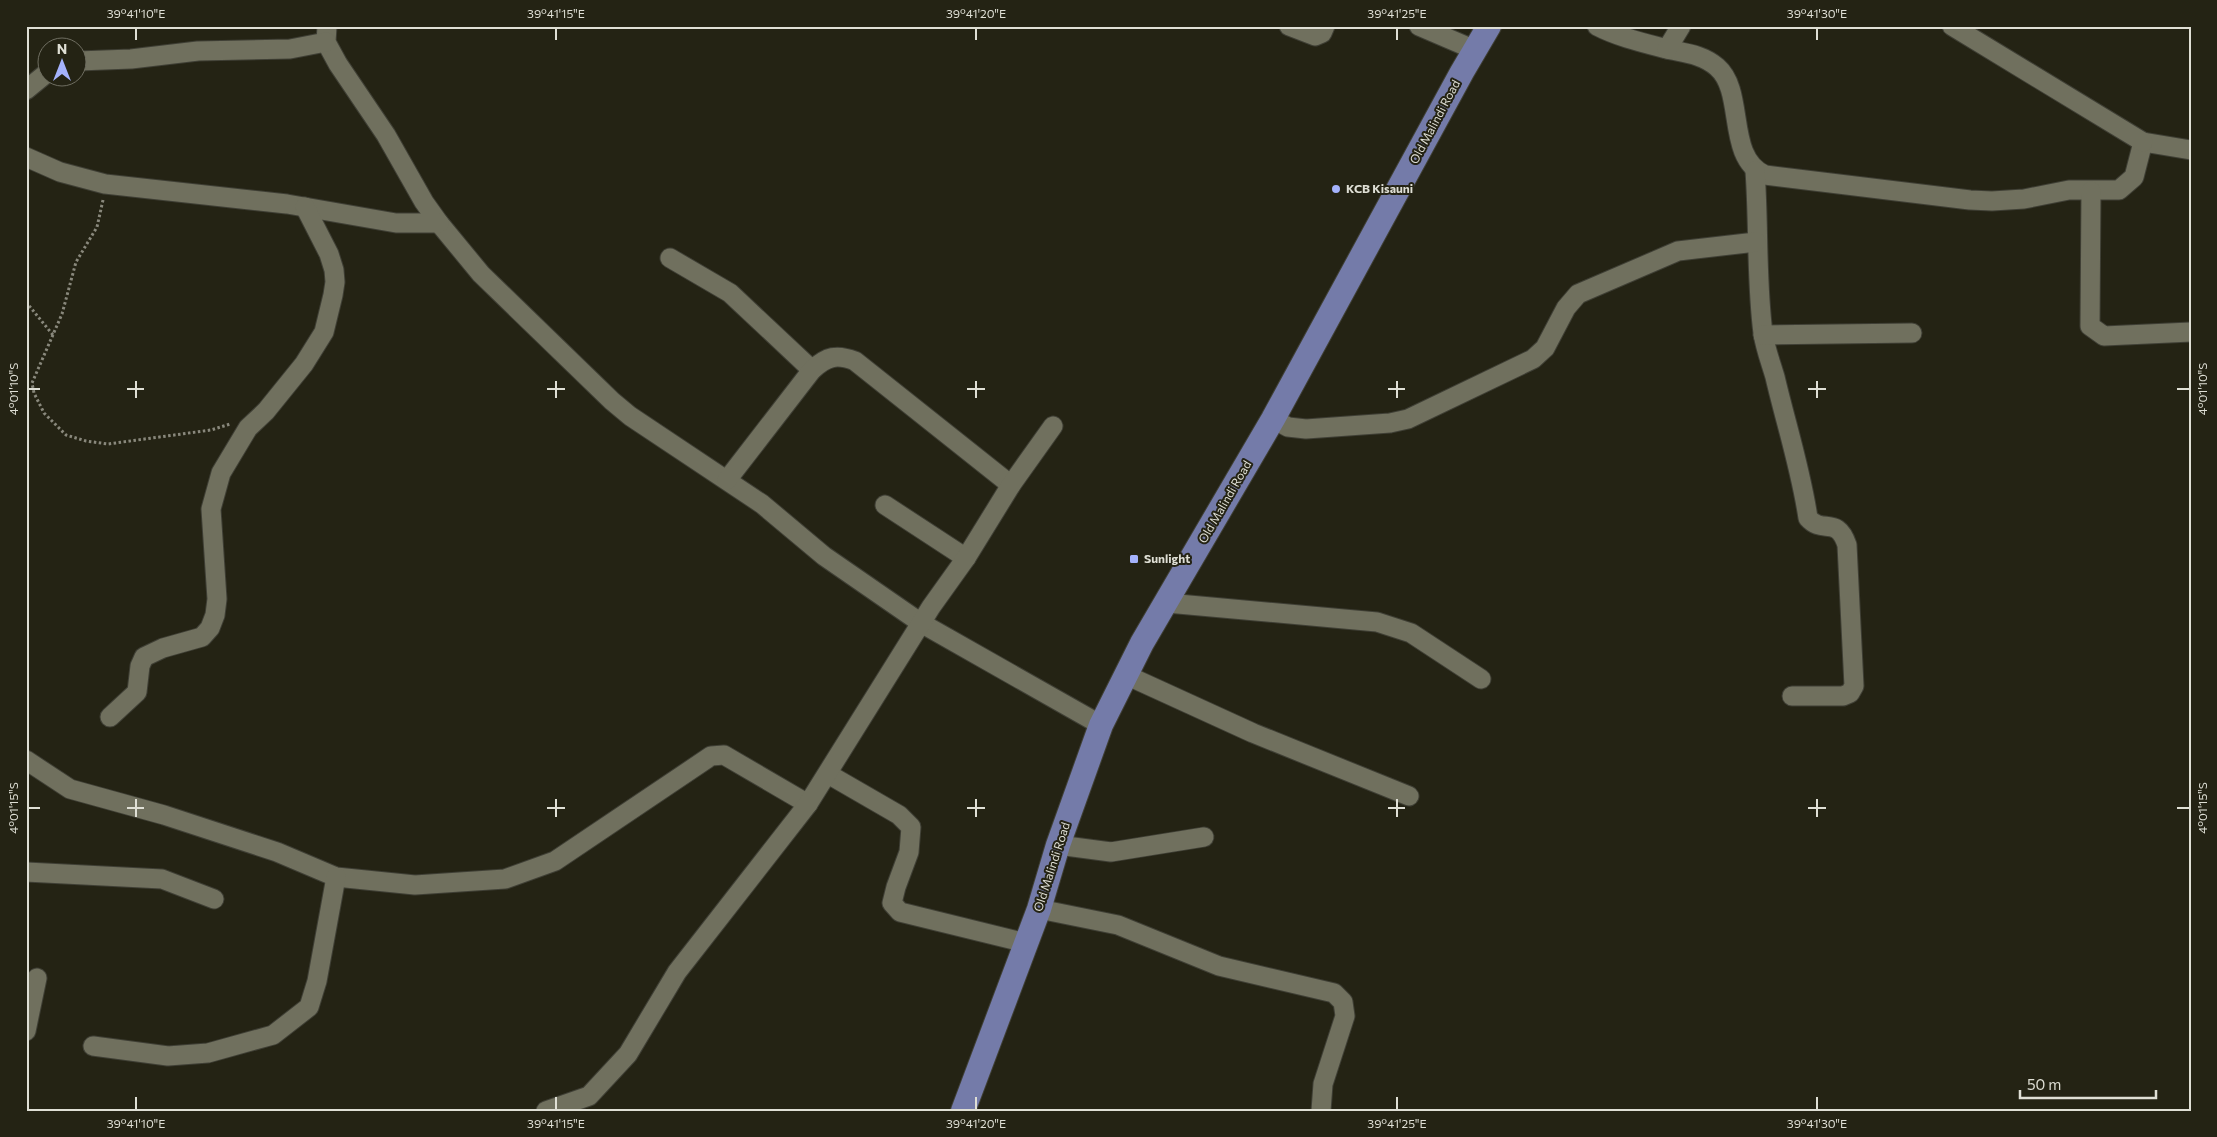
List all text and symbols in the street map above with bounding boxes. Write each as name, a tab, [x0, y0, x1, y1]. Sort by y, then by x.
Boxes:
text: 39°41'10"E	[107, 6, 165, 20]
text: 39°41'15"E	[527, 6, 585, 20]
text: 39°41'20"E	[946, 6, 1006, 20]
text: 39°41'25"E	[1367, 6, 1427, 20]
text: 39°41'30"E	[1787, 6, 1847, 20]
north arrow	[38, 38, 88, 88]
text: N	[57, 40, 67, 57]
street label: Old Malindi Road	[1406, 77, 1462, 166]
place label: KCB Kisauni	[1346, 181, 1413, 195]
marker: KCB Kisauni	[1330, 183, 1342, 195]
text: 4°01'10"S	[6, 363, 20, 415]
text: 4°01'10"S	[2195, 363, 2209, 415]
street label: Old Malindi Road	[1195, 458, 1253, 545]
place label: Sunlight	[1144, 551, 1190, 565]
marker: Sunlight	[1128, 553, 1140, 565]
text: 4°01'15"S	[6, 782, 20, 834]
text: 4°01'15"S	[2195, 782, 2209, 834]
street label: Old Malindi Road	[1030, 820, 1072, 913]
scale bar	[2020, 1067, 2156, 1099]
text: 50 m	[2027, 1075, 2061, 1093]
text: 39°41'10"E	[107, 1116, 165, 1130]
text: 39°41'15"E	[527, 1116, 585, 1130]
text: 39°41'20"E	[946, 1116, 1006, 1130]
text: 39°41'25"E	[1367, 1116, 1427, 1130]
text: 39°41'30"E	[1787, 1116, 1847, 1130]

